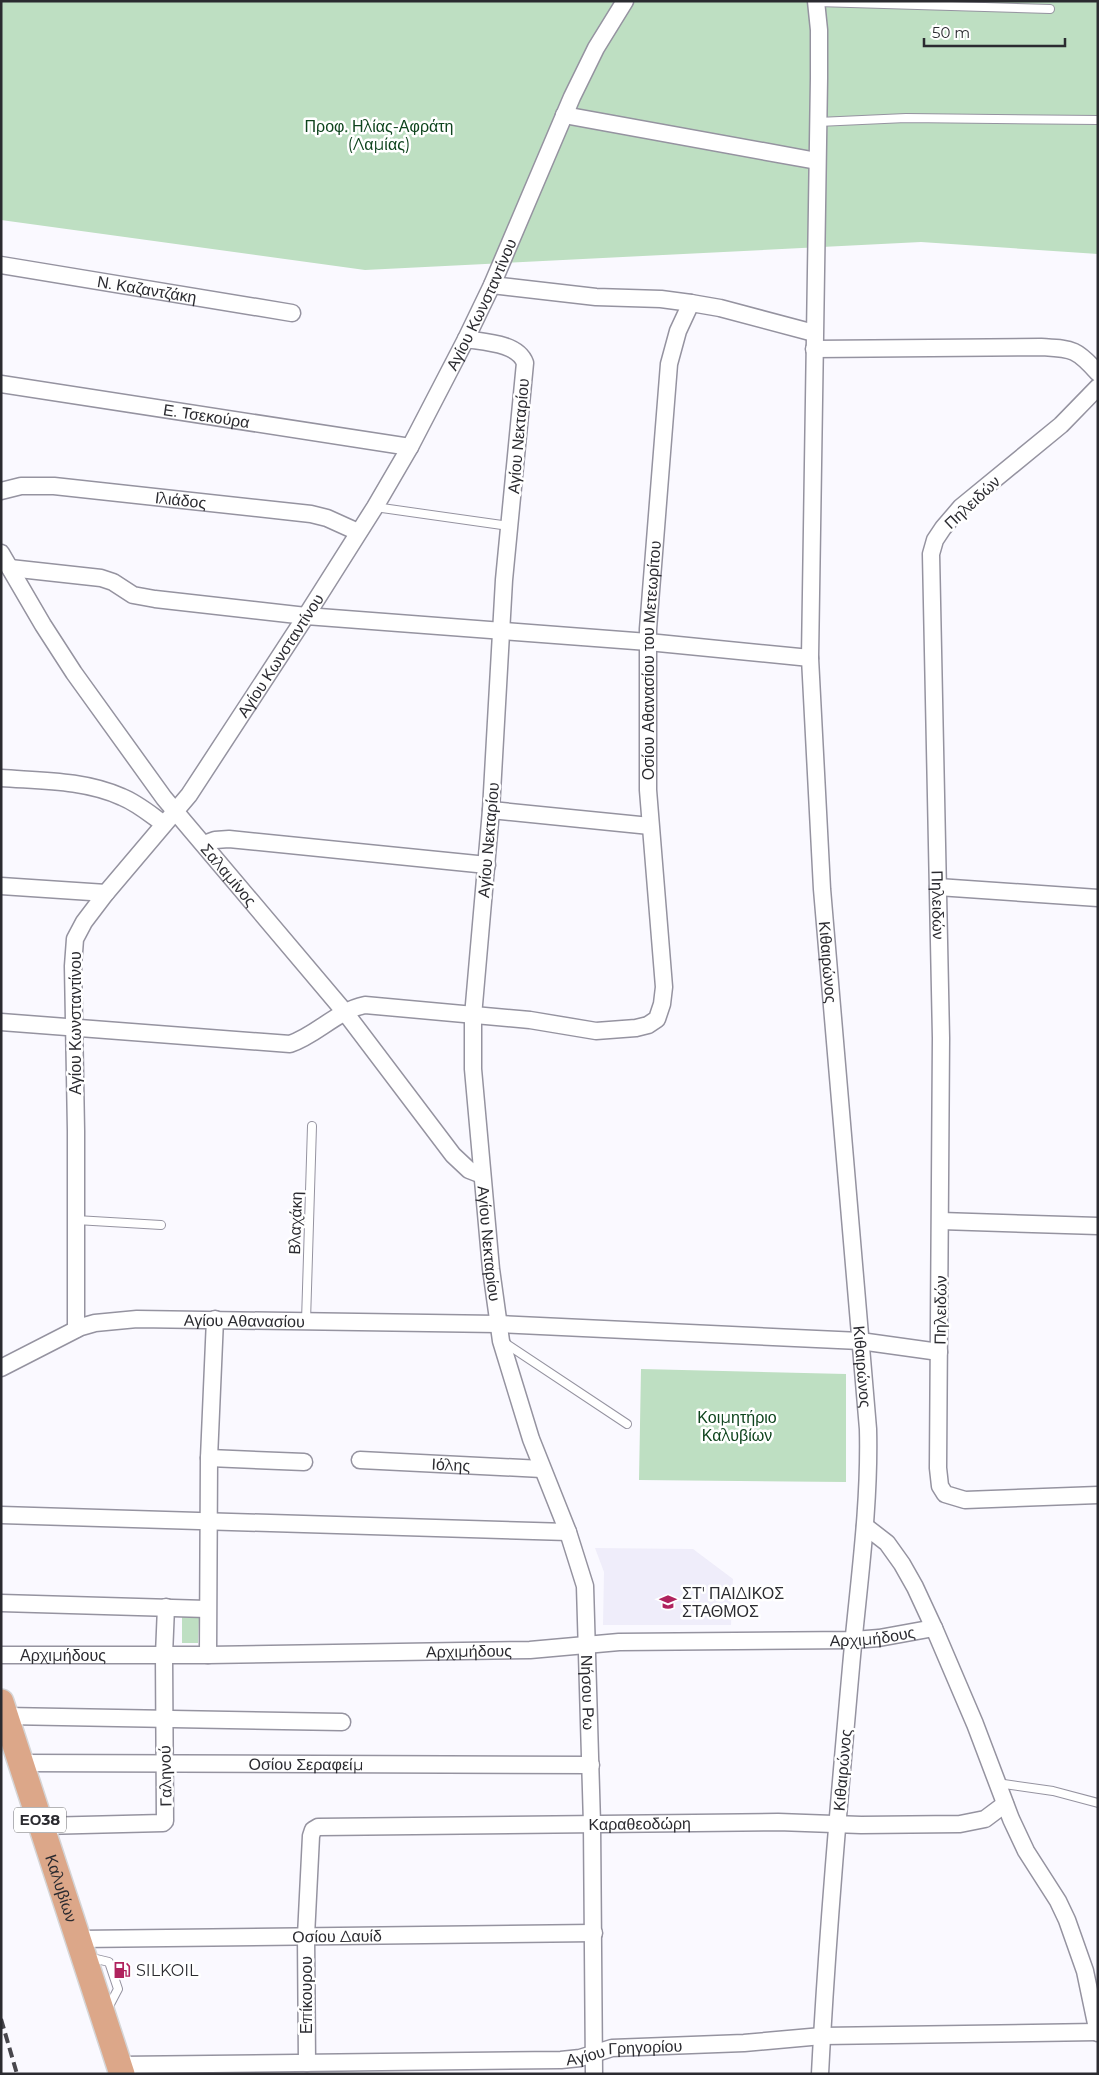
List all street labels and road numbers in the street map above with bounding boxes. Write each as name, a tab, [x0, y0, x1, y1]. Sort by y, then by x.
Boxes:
street label: Αγίου Κωνσταντίνου	[442, 236, 521, 374]
street label: Ν. Καζαντζάκη	[96, 272, 198, 307]
street label: Αγίου Νεκταρίου	[504, 377, 533, 495]
street label: Ε. Τσεκούρα	[162, 400, 251, 432]
street label: Πηλειδών	[941, 472, 1004, 533]
street label: Ιλιάδος	[154, 488, 207, 513]
street label: Οσίου Αθανασίου του Μετεωρίτου	[639, 540, 665, 780]
street label: Αγίου Κωνσταντίνου	[233, 590, 328, 721]
street label: Αγίου Νεκταρίου	[474, 781, 503, 899]
street label: Σαλαμίνος	[197, 840, 260, 910]
street label: Πηλειδών	[928, 870, 948, 940]
street label: Κιθαιρώνος	[815, 920, 841, 1004]
street label: Αγίου Κωνσταντίνου	[66, 951, 85, 1095]
street label: Αγίου Νεκταρίου	[474, 1185, 504, 1303]
street label: Βλαχάκη	[285, 1191, 306, 1255]
street label: Πηλειδών	[930, 1275, 951, 1345]
street label: Αγίου Αθανασίου	[184, 1311, 305, 1331]
street label: Κιθαιρώνος	[849, 1325, 875, 1409]
street label: Ιόλης	[431, 1455, 471, 1475]
street label: Αρχιμήδους	[830, 1623, 917, 1650]
street label: Αρχιμήδους	[426, 1641, 512, 1662]
street label: Αρχιμήδους	[20, 1646, 106, 1665]
street label: Νήσου Ρω	[577, 1655, 598, 1730]
street label: Κιθαιρώνος	[829, 1728, 856, 1812]
street label: Γαληνού	[155, 1745, 176, 1807]
street label: Οσίου Σεραφείμ	[248, 1755, 364, 1774]
road number: ΕΟ38	[14, 1808, 66, 1832]
street label: Καραθεοδώρη	[588, 1814, 691, 1834]
street label: Καλυβίων	[41, 1852, 81, 1925]
street label: Οσίου Δαυίδ	[292, 1926, 382, 1947]
street label: Επίκουρου	[297, 1956, 316, 2034]
street label: Αγίου Γρηγορίου	[565, 2036, 683, 2069]

